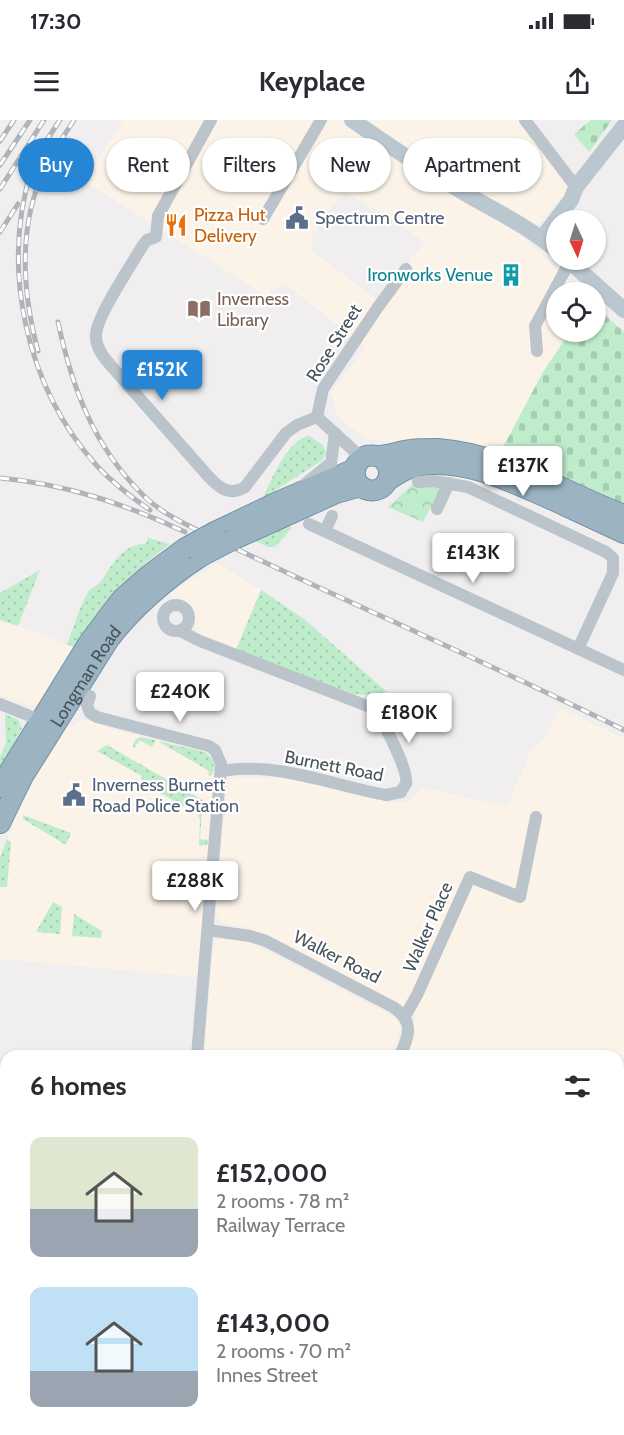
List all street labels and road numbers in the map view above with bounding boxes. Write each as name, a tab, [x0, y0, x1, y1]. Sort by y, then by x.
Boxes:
street label: Rose Street	[302, 300, 366, 386]
street label: Longman Road	[46, 621, 126, 731]
street label: Burnett Road	[283, 746, 385, 786]
street label: Walker Place	[398, 879, 458, 975]
street label: Walker Road	[290, 926, 384, 988]

